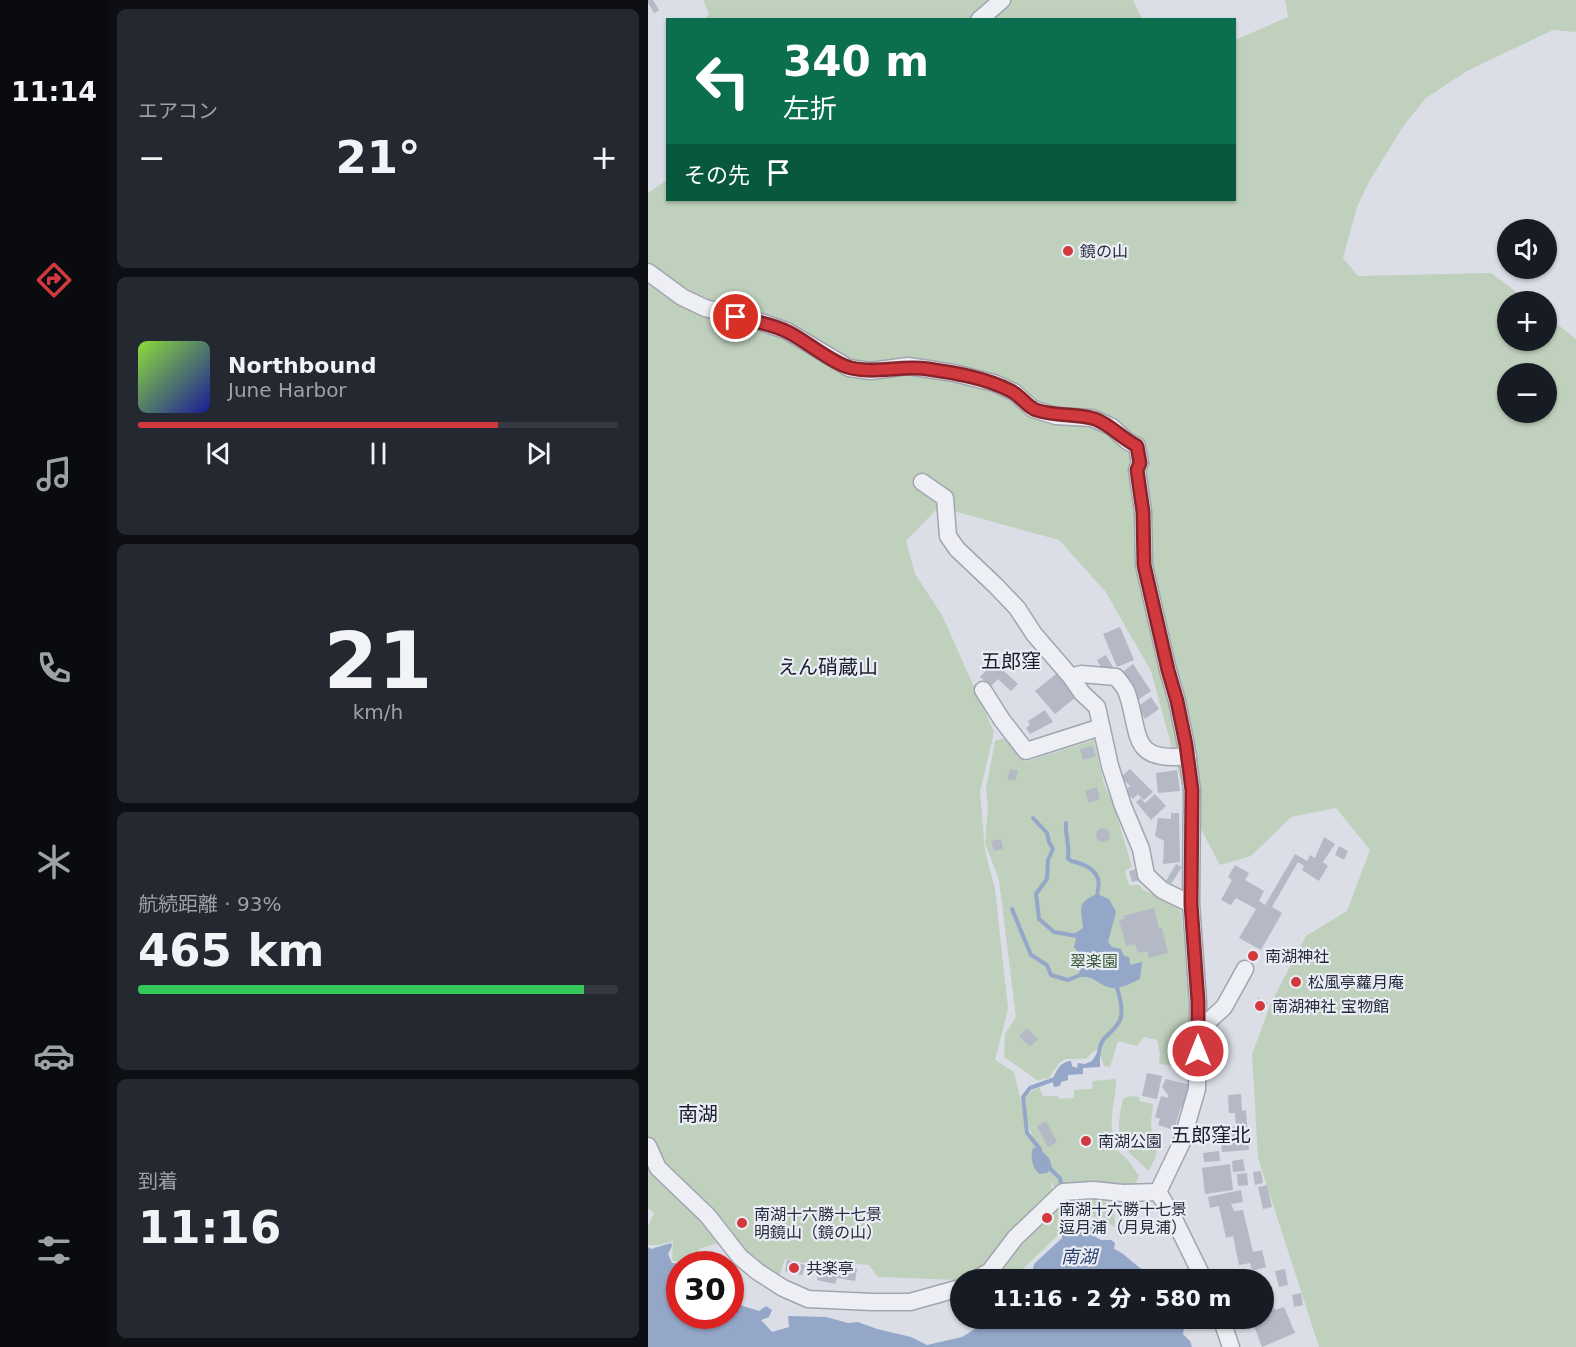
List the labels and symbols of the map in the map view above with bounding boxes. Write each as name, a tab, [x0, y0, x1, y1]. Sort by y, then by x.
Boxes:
place label: 鏡の山	[1080, 242, 1128, 261]
marker: 鏡の山	[1061, 244, 1075, 258]
pin	[710, 291, 761, 342]
district label: 五郎窪	[981, 649, 1041, 673]
district label: えん硝蔵山	[778, 655, 878, 679]
place label: 南湖神社	[1265, 947, 1329, 966]
marker: 南湖神社	[1246, 949, 1260, 963]
park label: 翠楽園	[1070, 952, 1118, 971]
place label: 松風亭蘿月庵	[1308, 973, 1404, 992]
marker: 松風亭蘿月庵	[1289, 975, 1303, 989]
place label: 南湖神社 宝物館	[1272, 997, 1389, 1016]
marker: 南湖神社 宝物館	[1253, 999, 1267, 1013]
position arrow	[1166, 1019, 1230, 1083]
district label: 南湖	[678, 1102, 718, 1126]
district label: 五郎窪北	[1171, 1123, 1251, 1147]
place label: 南湖公園	[1098, 1132, 1162, 1151]
marker: 南湖公園	[1079, 1134, 1093, 1148]
place label: 南湖十六勝十七景 逗月浦（月見浦）	[1059, 1200, 1187, 1237]
place label: 南湖十六勝十七景 明鏡山（鏡の山）	[754, 1205, 882, 1242]
marker: 南湖十六勝十七景 逗月浦（月見浦）	[1040, 1211, 1054, 1225]
marker: 南湖十六勝十七景 明鏡山（鏡の山）	[735, 1216, 749, 1230]
water label: 南湖	[1061, 1246, 1100, 1267]
speed limit sign: 30	[666, 1251, 744, 1329]
place label: 共楽亭	[806, 1259, 854, 1278]
marker: 共楽亭	[787, 1261, 801, 1275]

